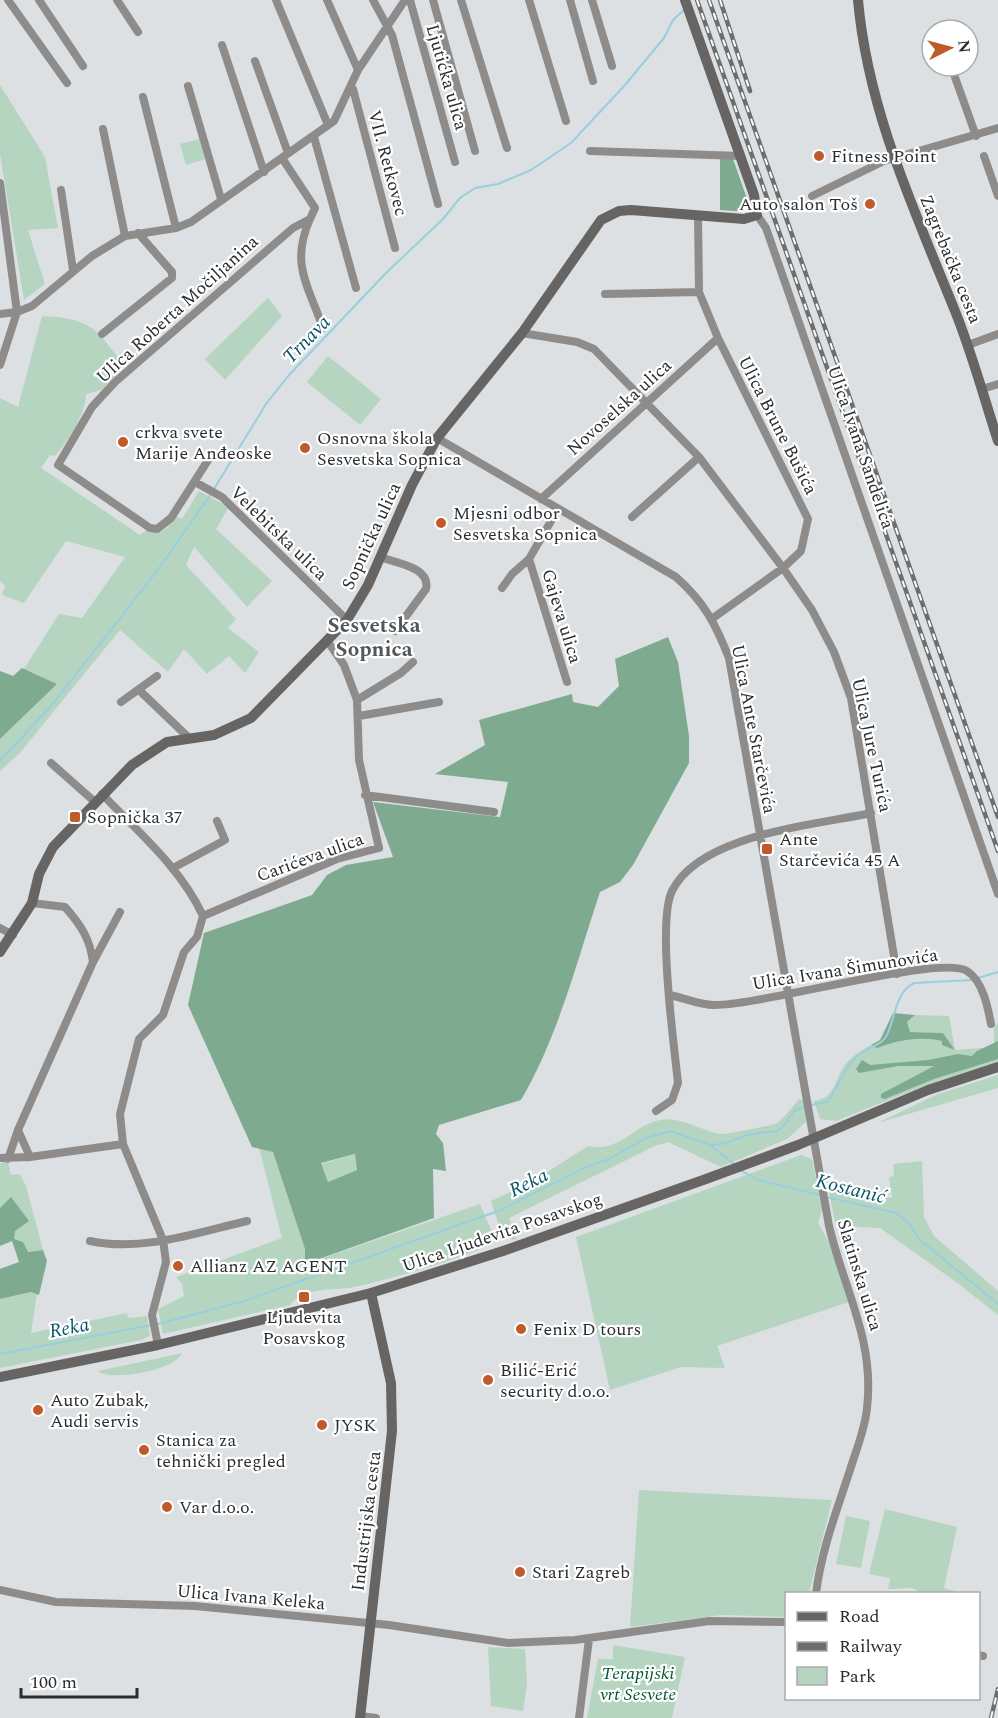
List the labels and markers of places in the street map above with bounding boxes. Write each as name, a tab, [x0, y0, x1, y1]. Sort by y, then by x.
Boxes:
place label: Fitness Point	[831, 143, 936, 170]
marker: Fitness Point	[812, 149, 826, 163]
place label: Auto salon Toš	[739, 191, 858, 218]
marker: Auto salon Toš	[863, 197, 877, 211]
place label: crkva svete Marije Anđeoske	[135, 419, 272, 467]
place label: Osnovna škola Sesvetska Sopnica	[317, 425, 461, 473]
marker: crkva svete Marije Anđeoske	[116, 435, 130, 449]
marker: Osnovna škola Sesvetska Sopnica	[298, 441, 312, 455]
place label: Mjesni odbor Sesvetska Sopnica	[453, 500, 597, 548]
marker: Mjesni odbor Sesvetska Sopnica	[434, 516, 448, 530]
place label: Sopnička 37	[87, 804, 183, 831]
marker: Sopnička 37	[68, 810, 82, 824]
place label: Ante Starčevića 45 A	[779, 826, 901, 874]
marker: Ante Starčevića 45 A	[760, 842, 774, 856]
place label: Allianz AZ AGENT	[190, 1253, 347, 1280]
marker: Allianz AZ AGENT	[171, 1259, 185, 1273]
marker: Ljudevita Posavskog	[297, 1290, 311, 1304]
place label: Ljudevita Posavskog	[262, 1304, 346, 1352]
place label: Fenix D tours	[533, 1316, 641, 1343]
marker: Fenix D tours	[514, 1322, 528, 1336]
place label: Bilić-Erić security d.o.o.	[500, 1357, 610, 1405]
marker: Bilić-Erić security d.o.o.	[481, 1373, 495, 1387]
place label: Auto Zubak, Audi servis	[50, 1387, 149, 1435]
marker: Auto Zubak, Audi servis	[31, 1403, 45, 1417]
place label: JYSK	[334, 1412, 376, 1439]
marker: JYSK	[315, 1418, 329, 1432]
place label: Stanica za tehnički pregled	[156, 1427, 286, 1475]
marker: Stanica za tehnički pregled	[137, 1443, 151, 1457]
place label: Var d.o.o.	[179, 1494, 254, 1521]
marker: Var d.o.o.	[160, 1500, 174, 1514]
place label: Stari Zagreb	[532, 1559, 630, 1586]
marker: Stari Zagreb	[513, 1565, 527, 1579]

